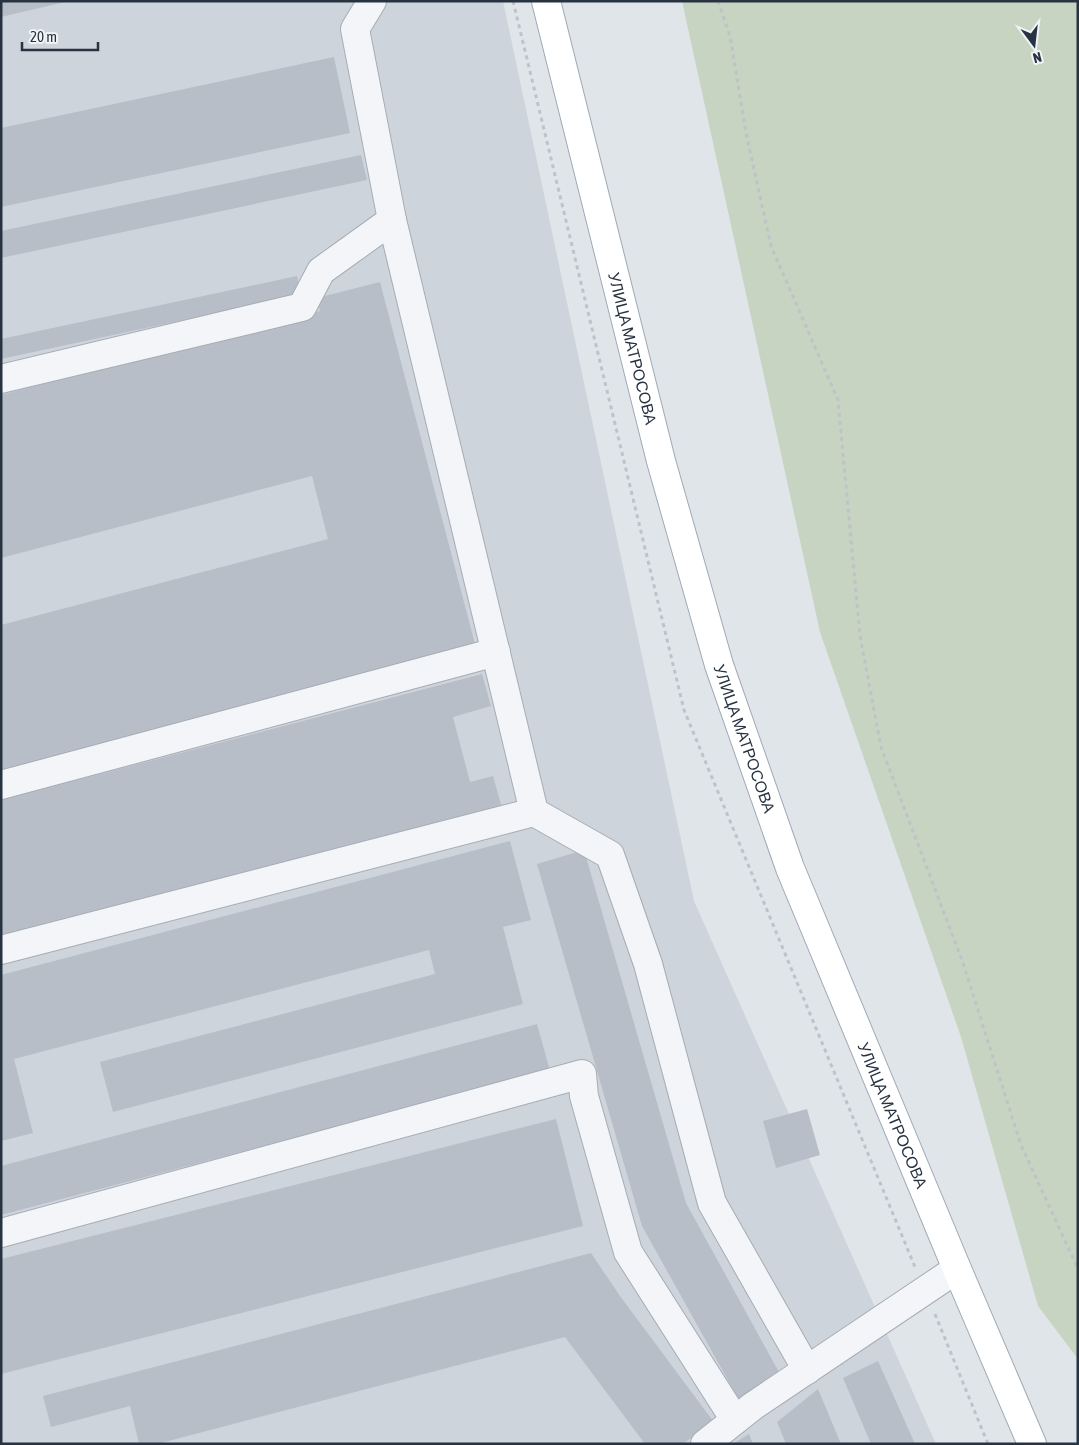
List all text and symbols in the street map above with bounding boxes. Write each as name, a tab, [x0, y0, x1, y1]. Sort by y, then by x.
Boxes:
scale bar	[22, 20, 99, 52]
north arrow	[1009, 20, 1059, 70]
text: 20 m	[30, 28, 57, 45]
text: N	[1031, 49, 1043, 66]
street label: УЛИЦА МАТРОСОВА	[605, 270, 661, 427]
street label: УЛИЦА МАТРОСОВА	[710, 662, 779, 815]
street label: УЛИЦА МАТРОСОВА	[855, 1040, 931, 1191]

